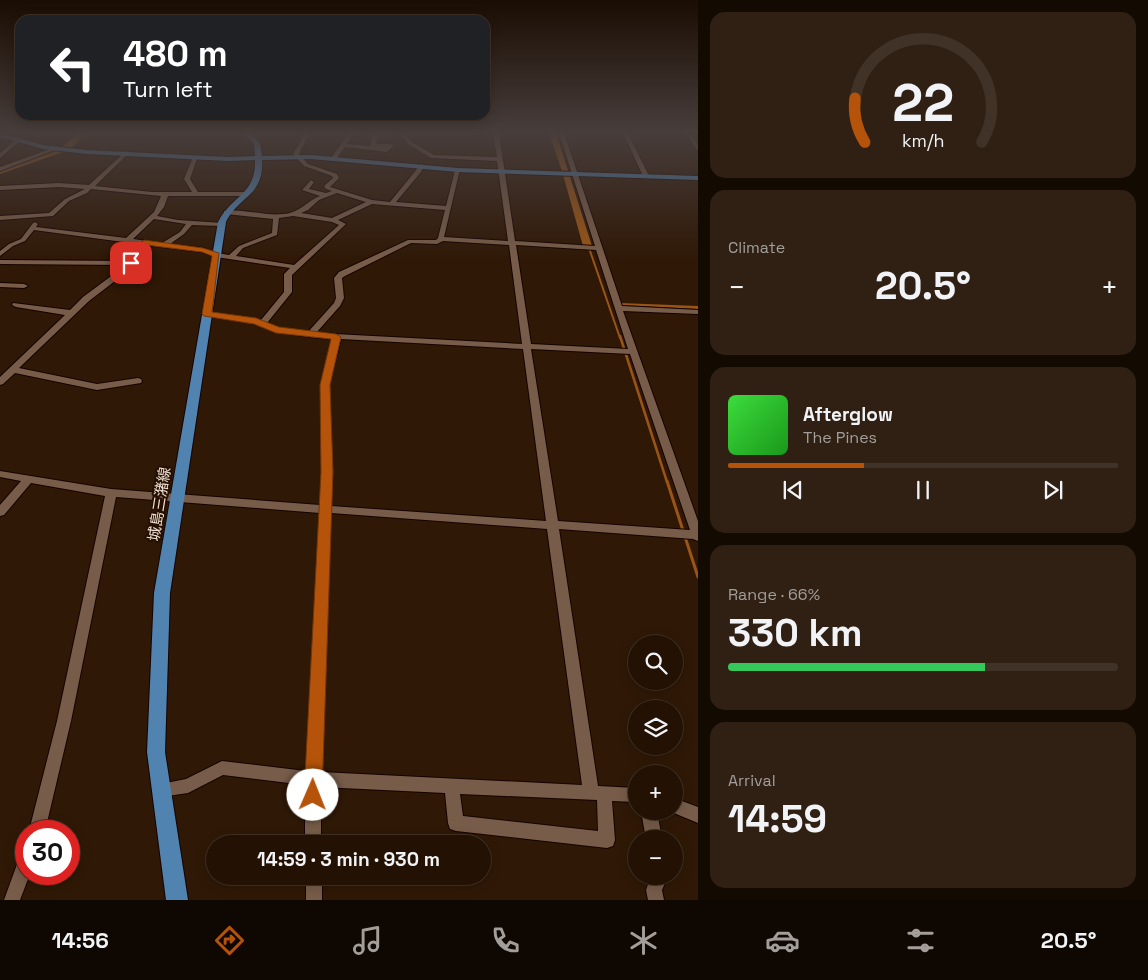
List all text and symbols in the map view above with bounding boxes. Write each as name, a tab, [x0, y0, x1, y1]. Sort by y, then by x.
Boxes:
text: 480 m	[123, 32, 228, 76]
icon: left	[40, 35, 105, 100]
text: 22	[892, 70, 954, 136]
text: Turn left	[123, 75, 213, 103]
text: km/h	[902, 129, 944, 152]
text: Climate	[728, 237, 785, 258]
pin	[110, 242, 152, 284]
icon: arrive	[117, 249, 145, 277]
text: 20.5°	[875, 262, 971, 310]
text: −	[728, 269, 745, 305]
text: +	[1101, 269, 1118, 305]
text: Afterglow	[803, 402, 893, 427]
text: The Pines	[803, 427, 877, 448]
street label: 城島三潴線	[144, 465, 174, 543]
icon: previous	[779, 476, 807, 504]
icon: pause	[909, 476, 937, 504]
icon: next	[1039, 476, 1067, 504]
text: Range · 66%	[728, 584, 820, 605]
text: 330 km	[728, 609, 862, 657]
map controls	[628, 635, 683, 885]
button: search	[628, 635, 683, 690]
button: layers	[628, 700, 683, 755]
button: +	[628, 765, 683, 820]
position arrow	[286, 768, 338, 820]
text: Arrival	[728, 770, 776, 791]
text: 14:59	[728, 795, 827, 843]
speed limit sign: 30	[15, 820, 80, 885]
button: −	[628, 830, 683, 885]
text: 14:59 · 3 min · 930 m	[257, 847, 440, 872]
icon: directions	[212, 923, 247, 958]
icon: music	[350, 923, 385, 958]
icon: phone	[488, 923, 523, 958]
icon: climate	[626, 923, 661, 958]
icon: car	[765, 923, 800, 958]
icon: filters	[903, 923, 938, 958]
text: 14:56	[52, 926, 109, 954]
text: 20.5°	[1041, 926, 1096, 954]

